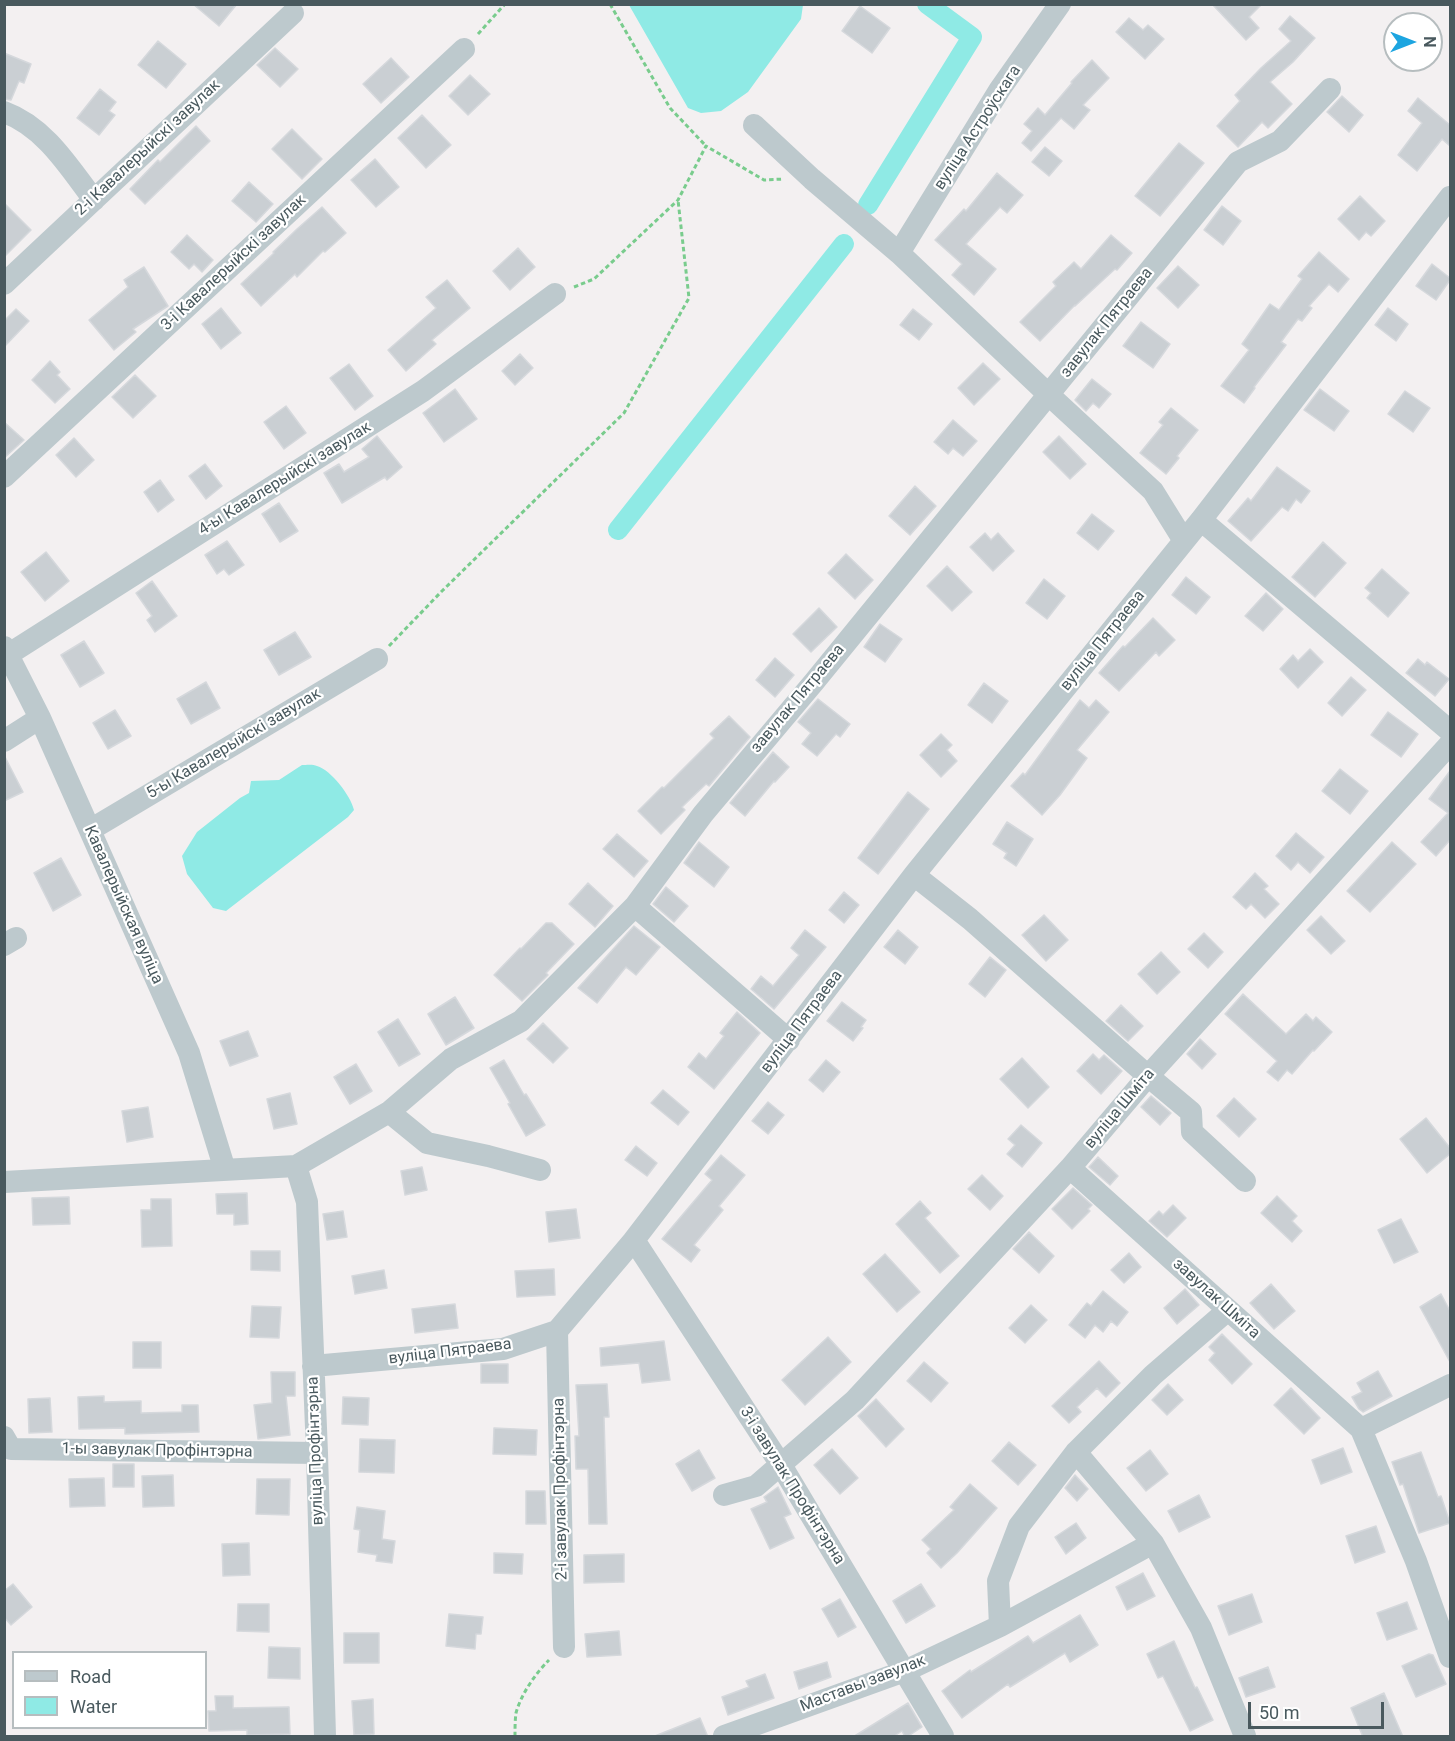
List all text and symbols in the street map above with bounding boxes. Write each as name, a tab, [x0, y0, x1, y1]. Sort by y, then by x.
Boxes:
north arrow	[1383, 12, 1443, 72]
text: N	[1420, 36, 1439, 48]
street label: вуліца Астроўскага	[931, 62, 1025, 194]
street label: 2-і Кавалерыйскі завулак	[72, 76, 224, 220]
street label: 3-і Кавалерыйскі завулак	[158, 191, 310, 335]
street label: завулак Пятраева	[1057, 264, 1157, 382]
street label: 4-ы Кавалерыйскі завулак	[195, 418, 375, 540]
street label: вуліца Пятраева	[1057, 587, 1149, 695]
street label: завулак Пятраева	[747, 641, 849, 757]
street label: 5-ы Кавалерыйскі завулак	[143, 684, 325, 804]
street label: Кавалерыйская вуліца	[79, 823, 167, 987]
street label: вуліца Пятраева	[757, 967, 847, 1077]
street label: вуліца Шміта	[1081, 1065, 1159, 1153]
street label: завулак Шміта	[1168, 1255, 1264, 1343]
street label: вуліца Пятраева	[388, 1335, 512, 1369]
street label: вуліца Профінтэрна	[304, 1376, 328, 1526]
street label: 2-і завулак Профінтэрна	[550, 1398, 572, 1580]
street label: 3-і завулак Профінтэрна	[736, 1404, 848, 1568]
street label: 1-ы завулак Профінтэрна	[61, 1440, 253, 1462]
legend	[12, 1651, 207, 1729]
street label: Маставы завулак	[798, 1651, 928, 1717]
text: Road	[70, 1666, 111, 1687]
scale bar	[1251, 1690, 1388, 1728]
text: Water	[70, 1696, 117, 1717]
text: 50 m	[1259, 1702, 1299, 1723]

